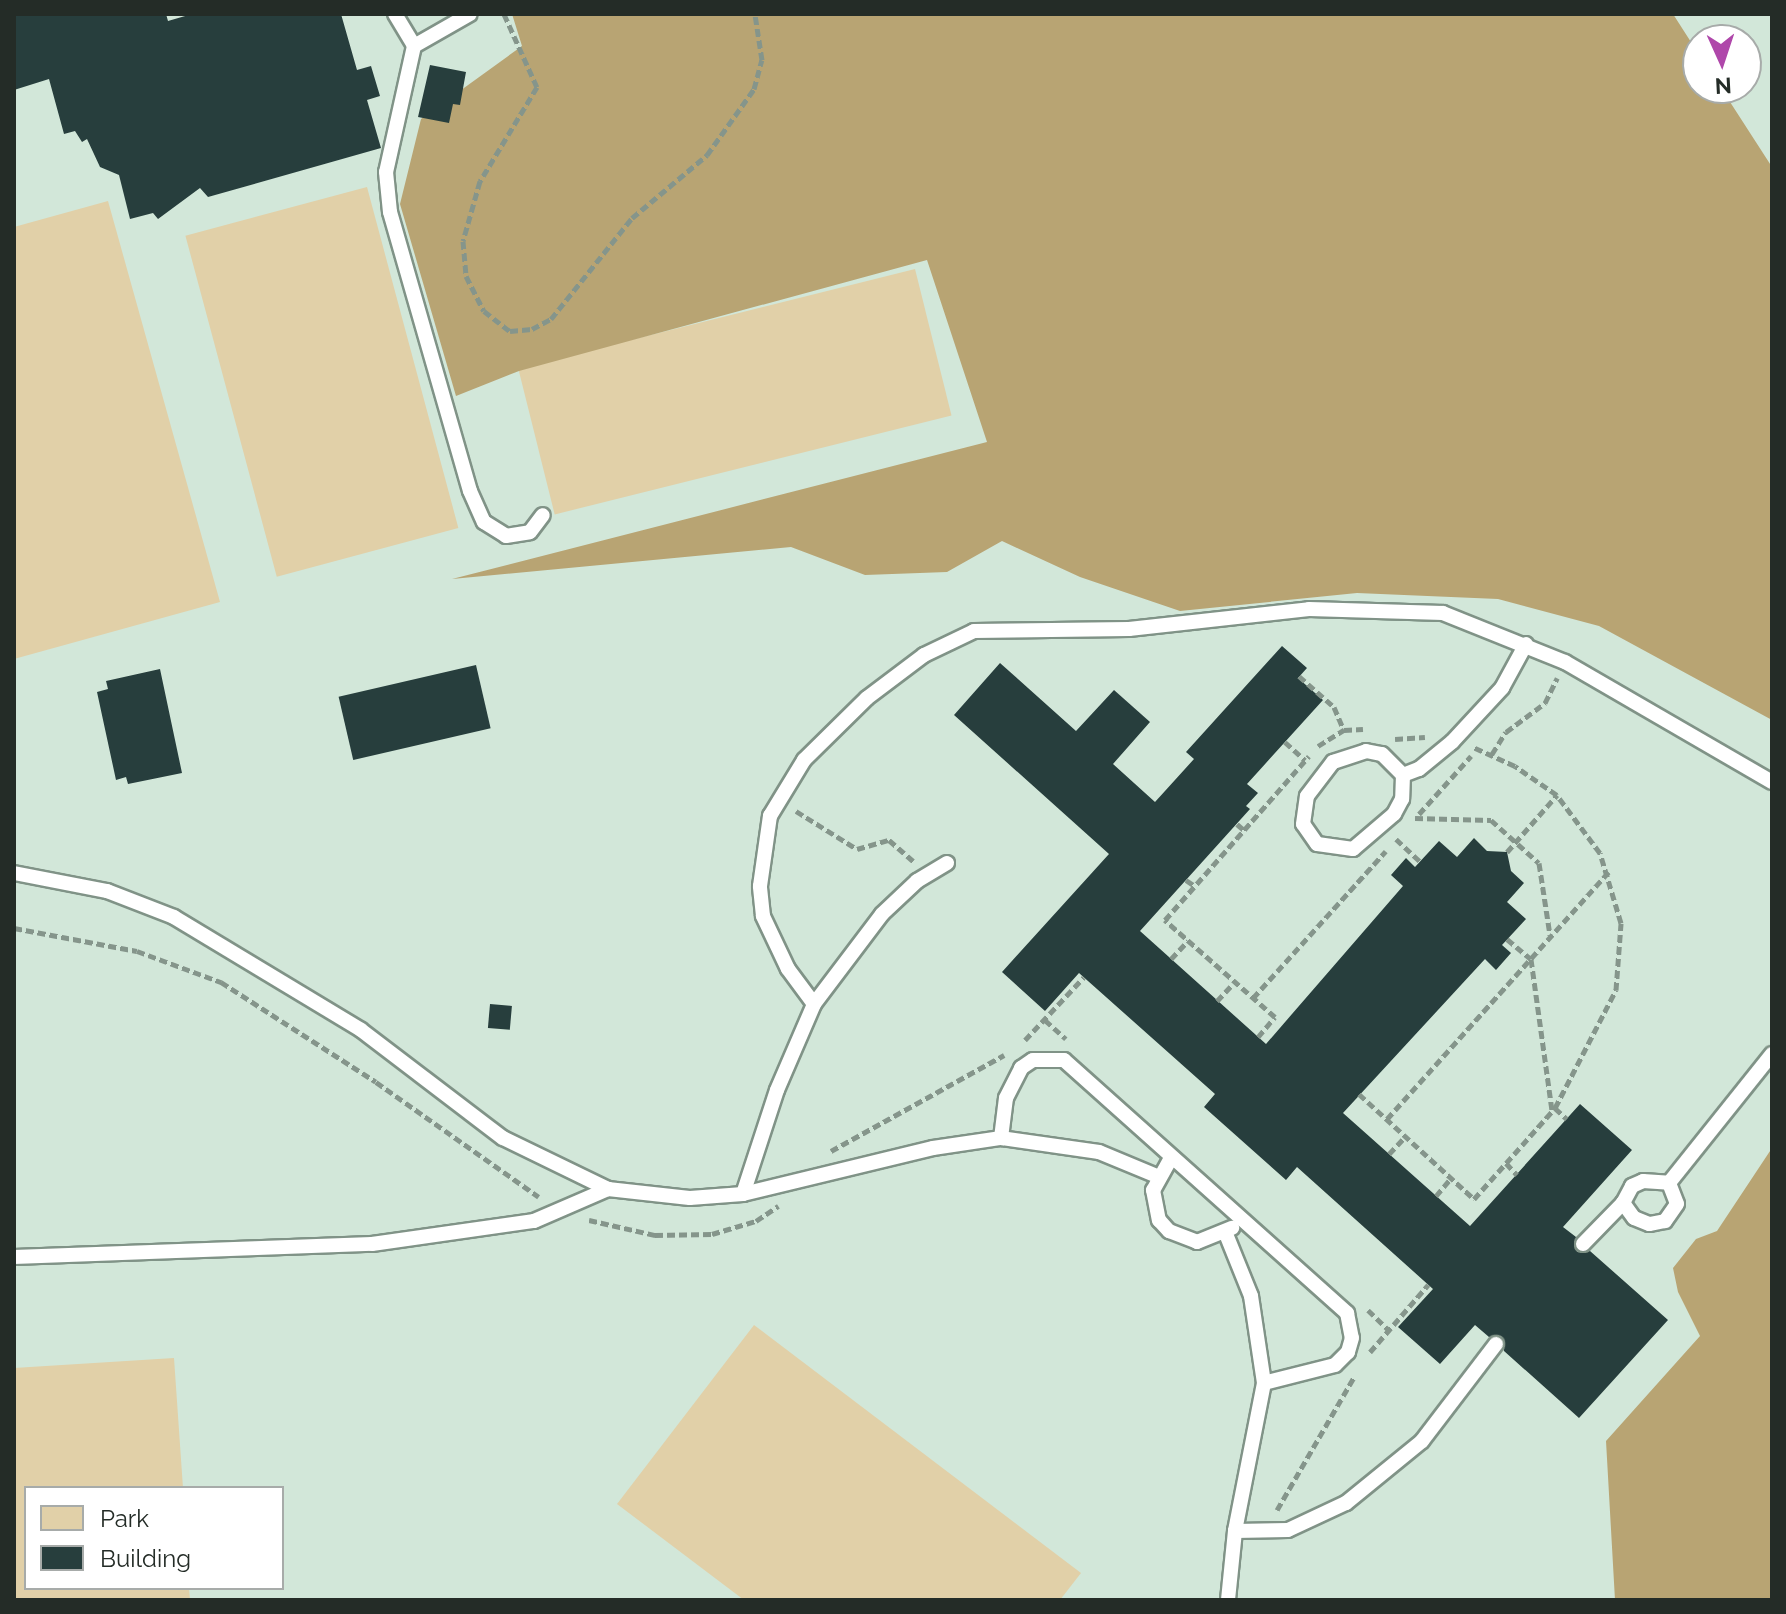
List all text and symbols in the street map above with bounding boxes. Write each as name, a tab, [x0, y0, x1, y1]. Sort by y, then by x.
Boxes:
north arrow	[1682, 24, 1762, 104]
text: N	[1714, 73, 1732, 99]
legend	[24, 1486, 284, 1590]
text: Park	[100, 1504, 149, 1533]
text: Building	[100, 1544, 191, 1573]

